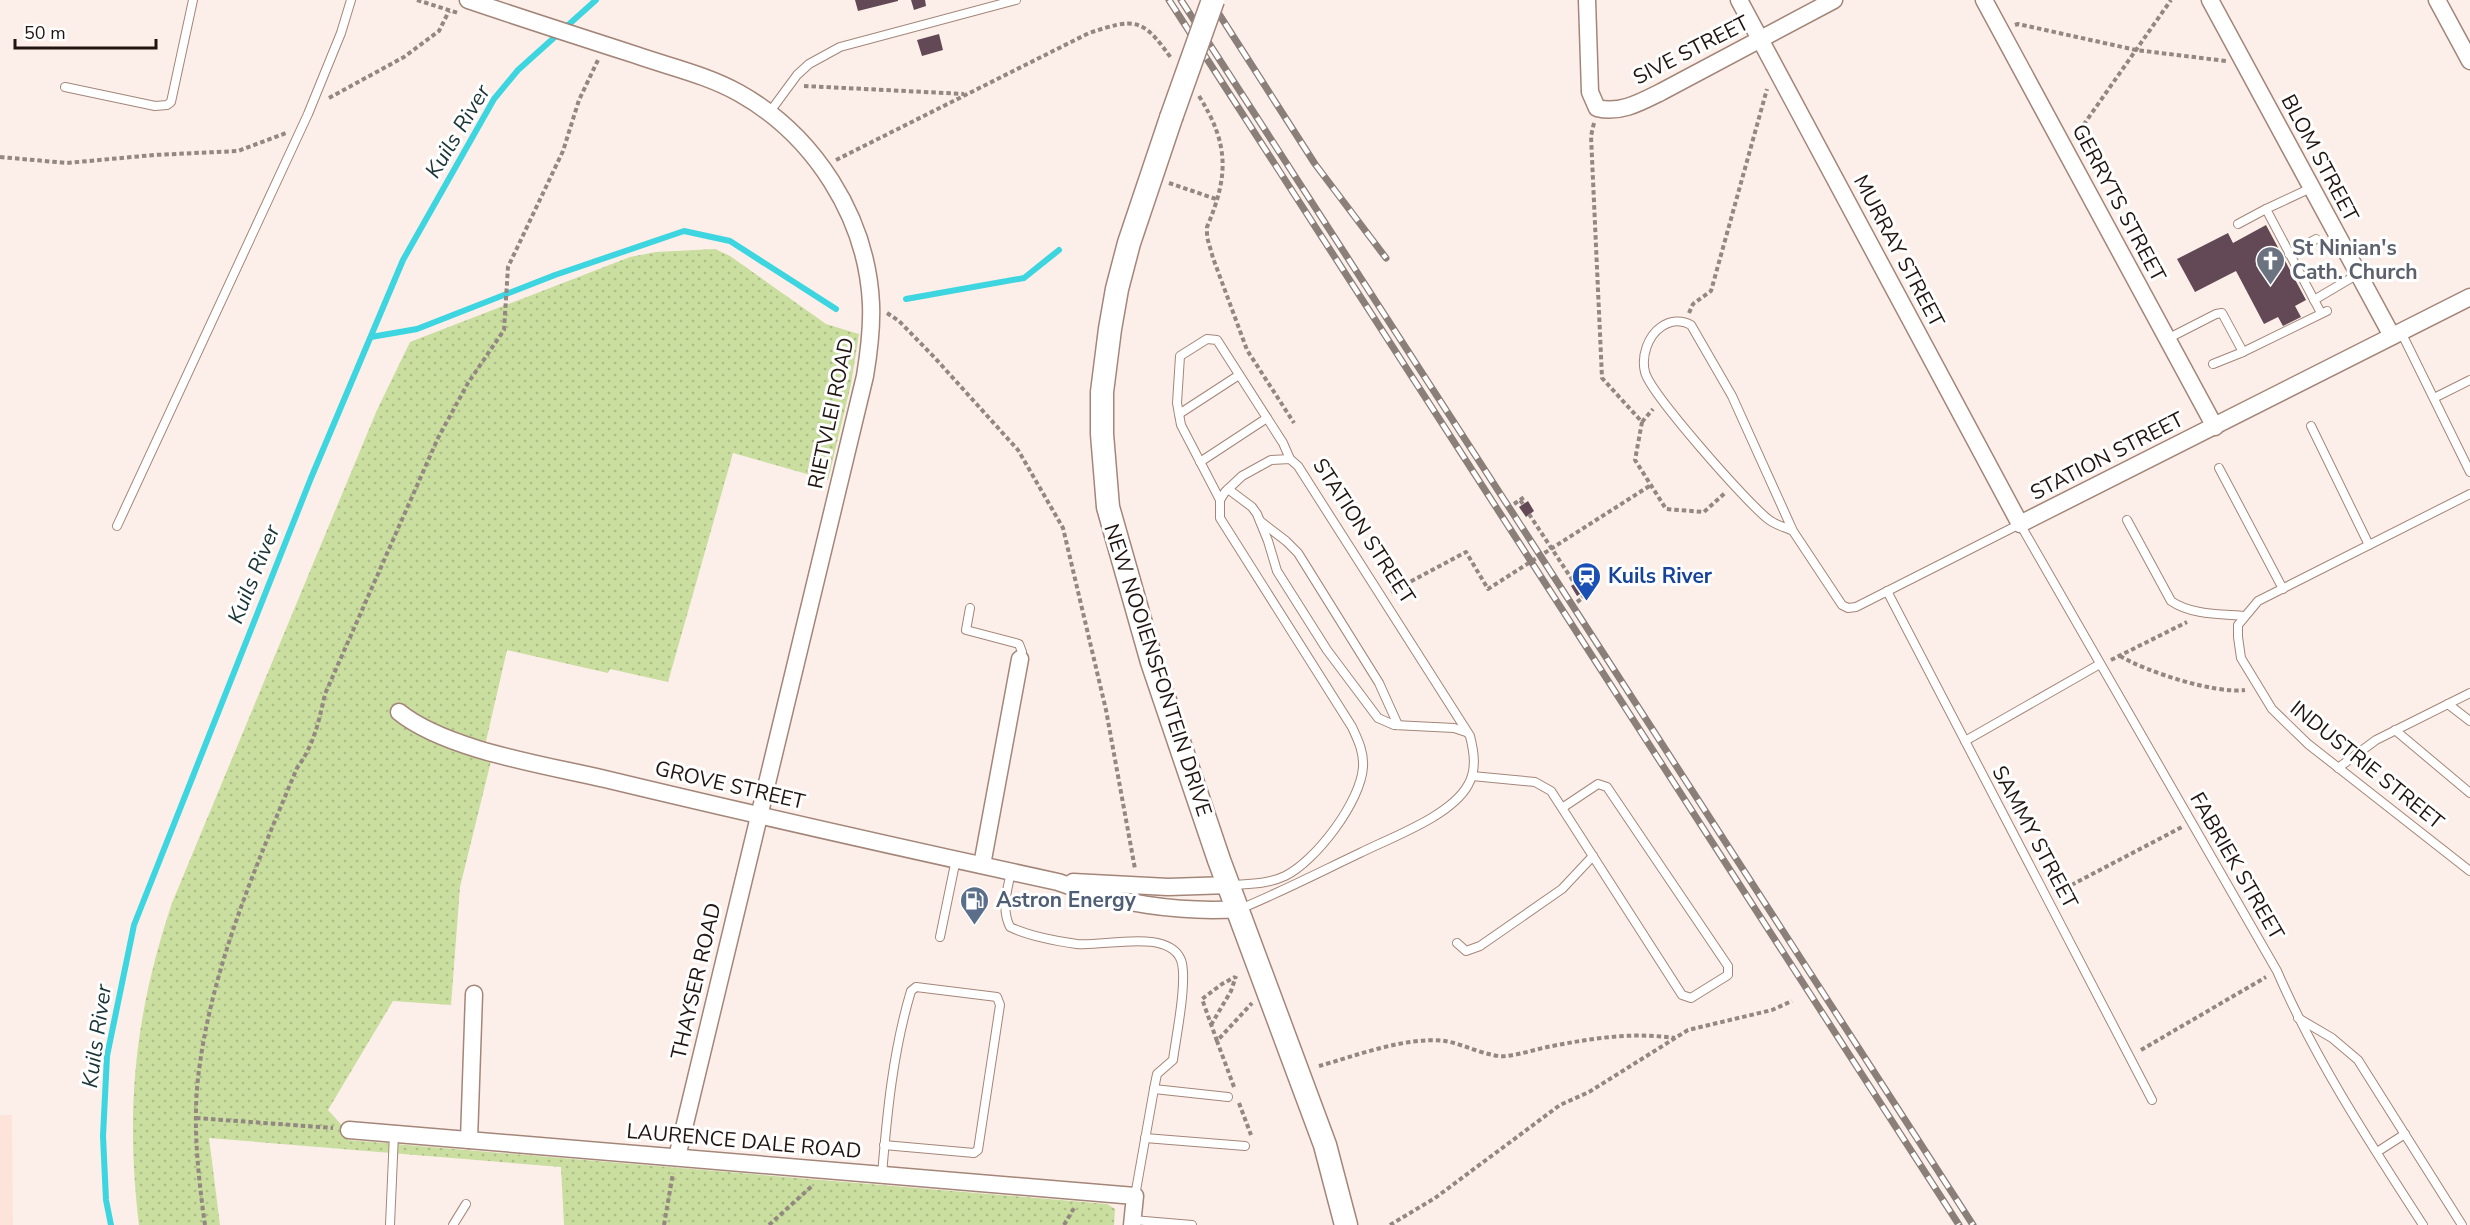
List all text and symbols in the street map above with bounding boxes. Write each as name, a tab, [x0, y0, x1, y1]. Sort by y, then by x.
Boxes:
street label: SIVE STREET	[1628, 9, 1754, 91]
scale bar	[15, 12, 156, 50]
text: 50 m	[24, 21, 66, 45]
water label: Kuils River	[418, 78, 498, 184]
street label: BLOM STREET	[2275, 89, 2365, 227]
street label: GERRYTS STREET	[2066, 119, 2173, 287]
street label: MURRAY STREET	[1847, 170, 1951, 333]
place label: St Ninian's Cath. Church	[2292, 234, 2418, 286]
church icon: St Ninian's Cath. Church	[2255, 244, 2287, 286]
street label: RIETVLEI ROAD	[801, 335, 861, 491]
street label: STATION STREET	[2026, 405, 2189, 507]
street label: STATION STREET	[1306, 453, 1422, 610]
water label: Kuils River	[221, 519, 288, 628]
street label: NEW NOOIENSFONTEIN DRIVE	[1097, 520, 1219, 820]
station icon: Kuils River	[1571, 560, 1603, 602]
place label: Kuils River	[1608, 562, 1713, 590]
street label: INDUSTRIE STREET	[2284, 694, 2450, 836]
street label: GROVE STREET	[652, 754, 808, 816]
street label: SAMMY STREET	[1986, 761, 2085, 914]
street label: FABRIEK STREET	[2183, 787, 2291, 945]
fuel station icon: Astron Energy	[959, 884, 991, 926]
place label: Astron Energy	[996, 886, 1137, 914]
street label: THAYSER ROAD	[664, 900, 728, 1062]
water label: Kuils River	[75, 981, 119, 1090]
street label: LAURENCE DALE ROAD	[626, 1117, 862, 1165]

